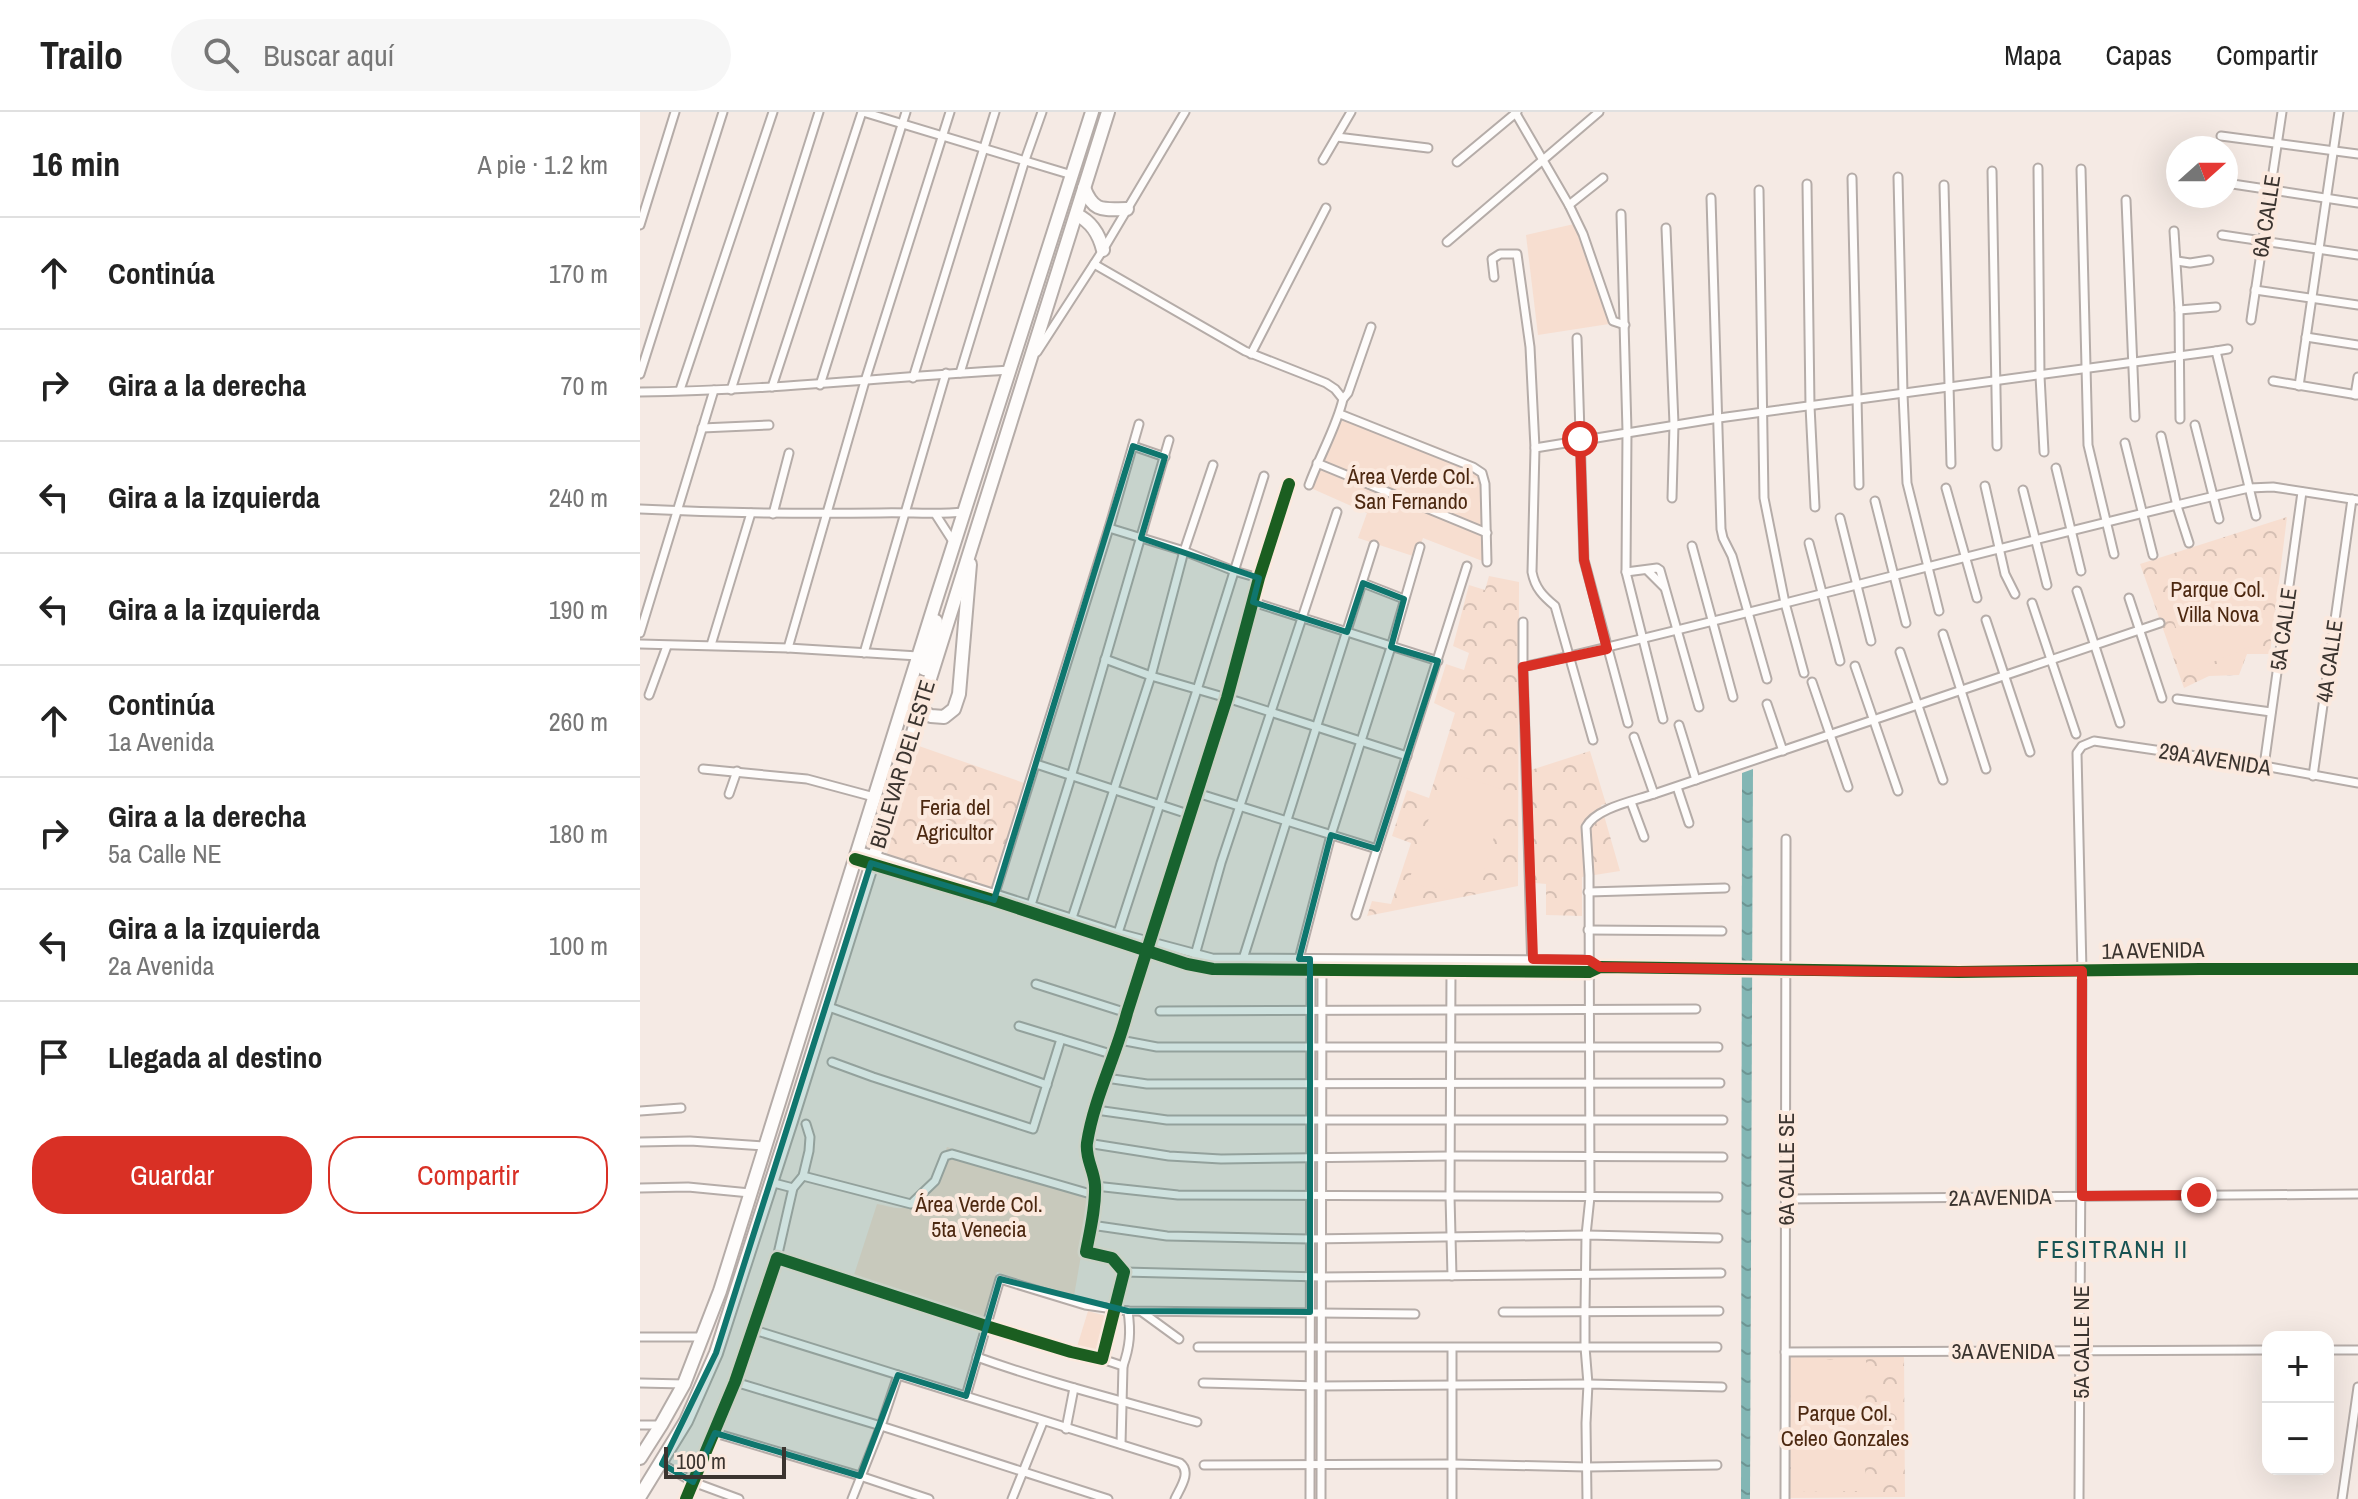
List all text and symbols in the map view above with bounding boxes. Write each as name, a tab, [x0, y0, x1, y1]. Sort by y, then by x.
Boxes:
search box	[171, 19, 731, 91]
text: Trailo	[40, 30, 123, 81]
icon: search	[199, 33, 243, 77]
text: Buscar aquí	[263, 35, 394, 75]
text: Mapa	[2004, 36, 2062, 74]
text: Capas	[2106, 36, 2172, 74]
text: Compartir	[2216, 36, 2318, 74]
north arrow	[2166, 136, 2238, 208]
text: 16 min	[32, 141, 120, 187]
text: A pie · 1.2 km	[478, 147, 608, 182]
street label: 6A CALLE	[2245, 173, 2287, 259]
icon: ahead	[32, 251, 76, 295]
text: Continúa	[108, 253, 215, 293]
text: 170 m	[549, 256, 608, 291]
icon: right	[32, 363, 76, 407]
text: Gira a la derecha	[108, 365, 306, 405]
text: 70 m	[561, 368, 608, 403]
route start	[1562, 421, 1598, 457]
park label: Área Verde Col. San Fernando	[1346, 461, 1475, 516]
icon: left	[32, 475, 76, 519]
text: Gira a la izquierda	[108, 477, 320, 517]
text: 240 m	[549, 480, 608, 515]
park label: Parque Col. Villa Nova	[2170, 574, 2266, 629]
street label: 5A CALLE	[2262, 586, 2304, 672]
icon: left	[32, 587, 76, 631]
text: Gira a la izquierda	[108, 589, 320, 629]
text: 190 m	[549, 592, 608, 627]
street label: 4A CALLE	[2308, 618, 2350, 704]
street label: BULEVAR DEL ESTE	[862, 676, 942, 852]
text: Continúa	[108, 684, 215, 724]
icon: ahead	[32, 699, 76, 743]
text: 260 m	[549, 704, 608, 739]
text: 1a Avenida	[108, 724, 214, 759]
street label: 29A AVENIDA	[2157, 735, 2274, 783]
park label: Feria del Agricultor	[915, 792, 994, 847]
text: Gira a la derecha	[108, 796, 306, 836]
icon: right	[32, 811, 76, 855]
text: 180 m	[549, 816, 608, 851]
text: 5a Calle NE	[108, 836, 222, 871]
text: Gira a la izquierda	[108, 908, 320, 948]
icon: left	[32, 923, 76, 967]
text: 100 m	[549, 928, 608, 963]
street label: 1A AVENIDA	[2101, 934, 2206, 966]
text: 2a Avenida	[108, 948, 214, 983]
icon: arrive	[32, 1035, 76, 1079]
text: Llegada al destino	[108, 1037, 323, 1077]
street label: 6A CALLE SE	[1771, 1113, 1801, 1225]
button: Guardar	[32, 1136, 312, 1214]
button: Compartir	[328, 1136, 608, 1214]
route end	[2181, 1177, 2217, 1213]
street label: 2A AVENIDA	[1948, 1181, 2053, 1213]
park label: Área Verde Col. 5ta Venecia	[914, 1189, 1043, 1244]
district label: FESITRANH II	[2037, 1233, 2189, 1265]
street label: 5A CALLE NE	[2066, 1285, 2096, 1399]
map controls	[2262, 1331, 2334, 1475]
button: +	[2262, 1331, 2334, 1403]
street label: 3A AVENIDA	[1952, 1336, 2055, 1366]
park label: Parque Col. Celeo Gonzales	[1781, 1398, 1909, 1453]
button: −	[2262, 1403, 2334, 1475]
scale bar	[664, 1443, 786, 1479]
text: 100 m	[676, 1446, 726, 1476]

